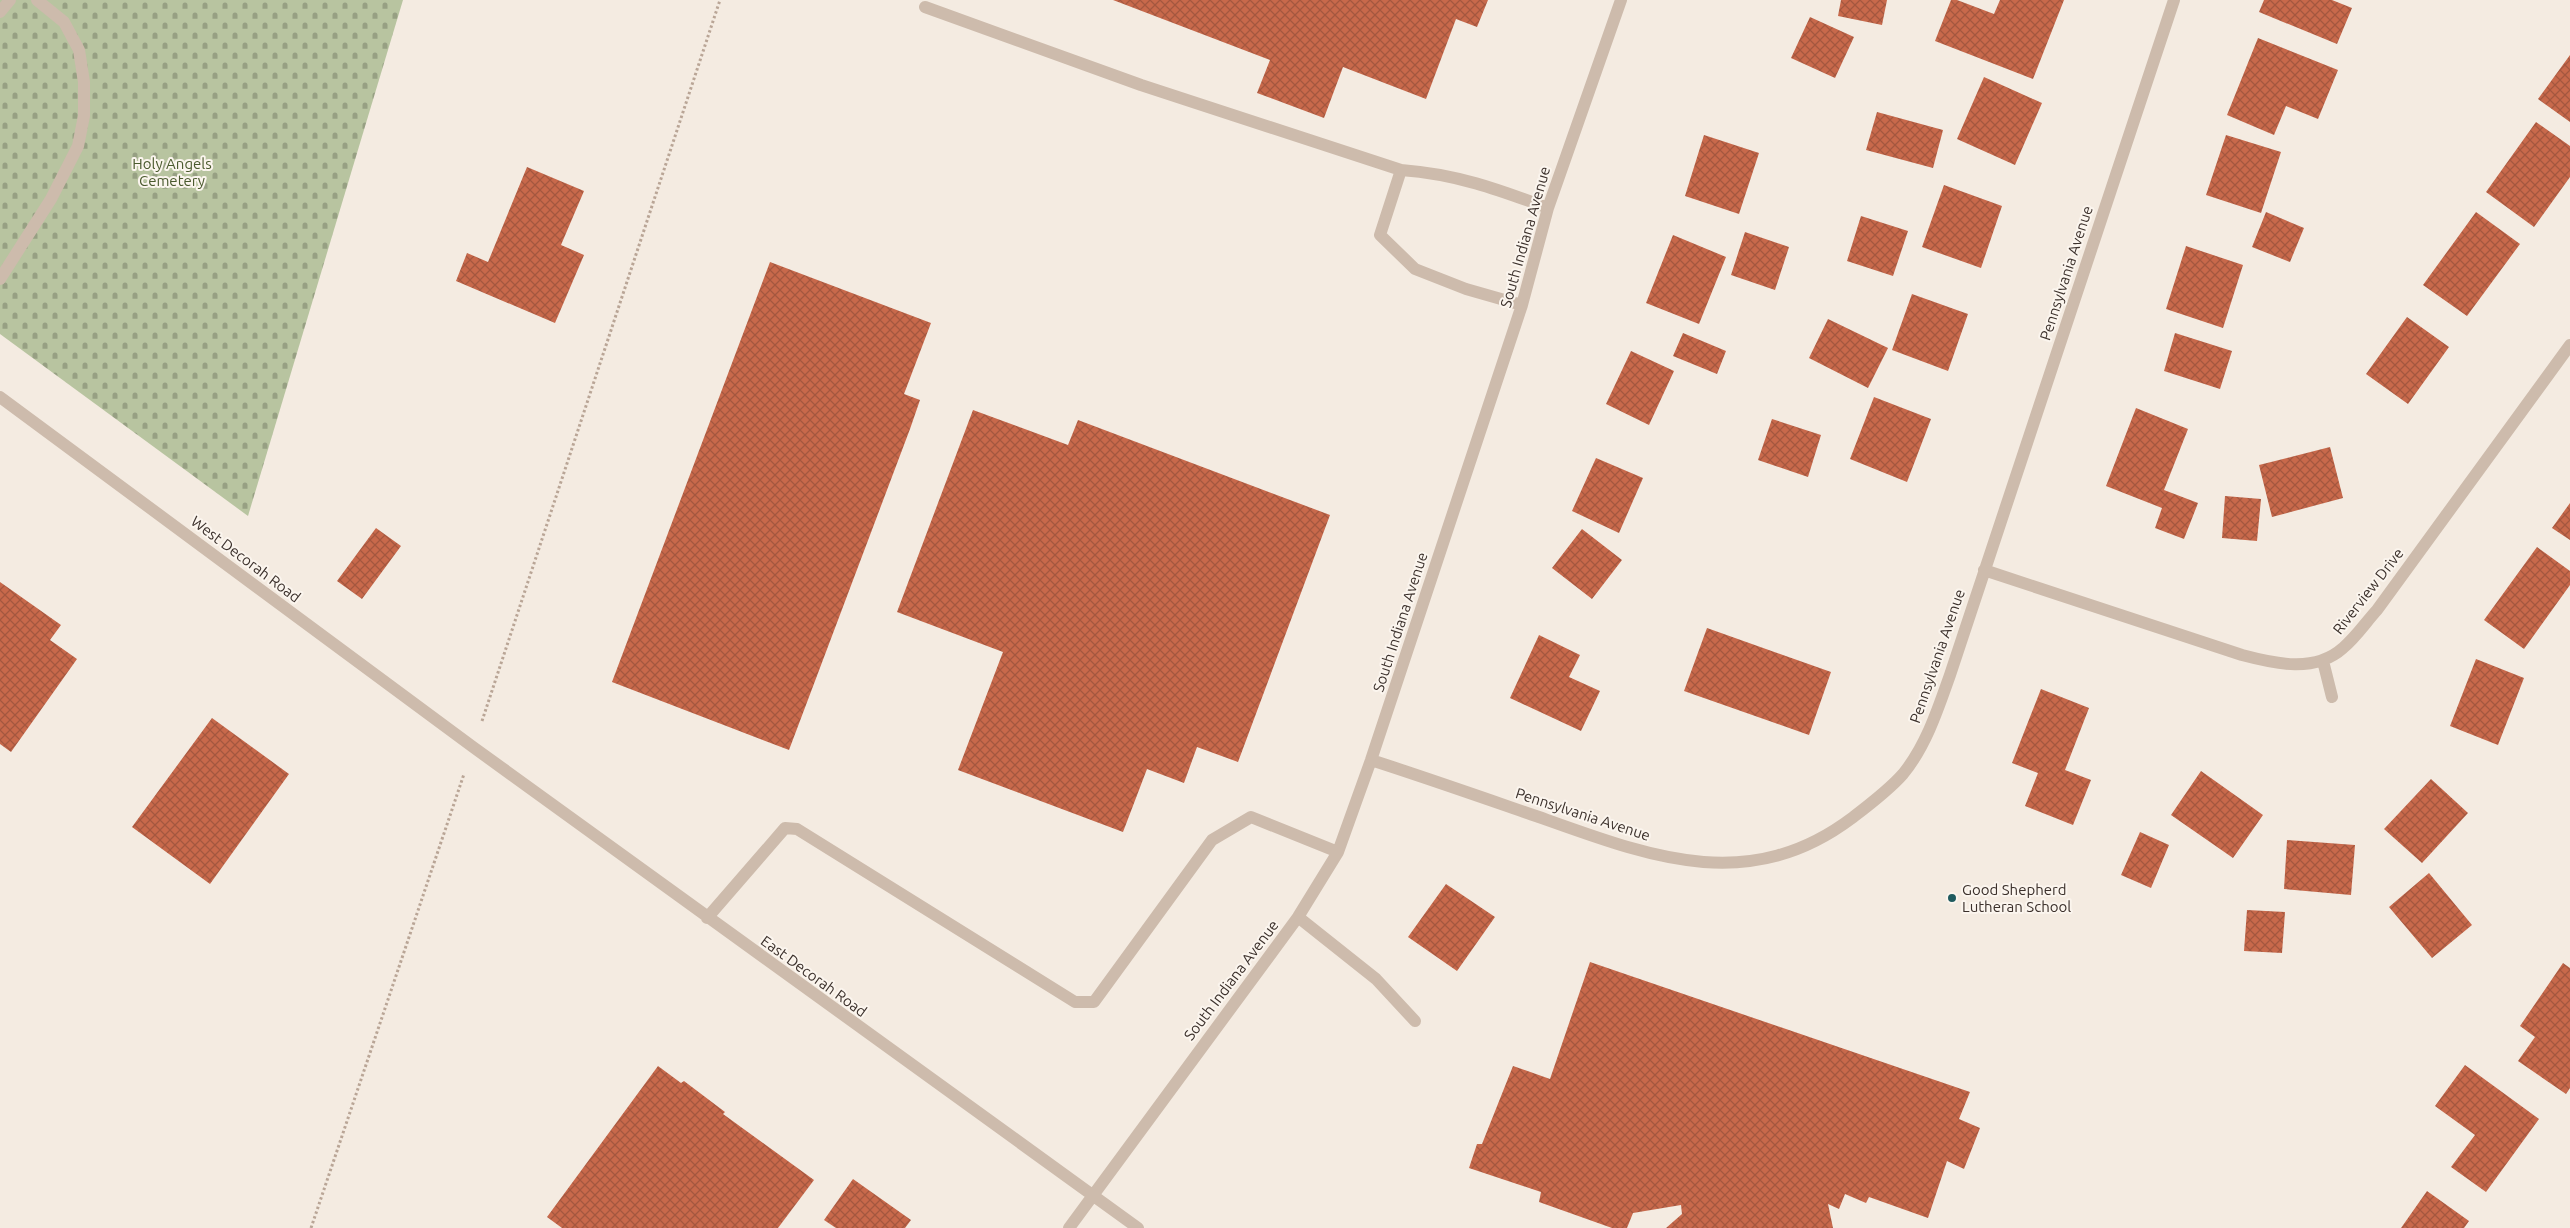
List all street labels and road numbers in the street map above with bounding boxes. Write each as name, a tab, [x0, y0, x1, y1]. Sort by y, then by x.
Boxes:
street label: South Indiana Avenue	[1497, 165, 1553, 309]
street label: Pennsylvania Avenue	[2036, 203, 2096, 343]
street label: West Decorah Road	[188, 512, 304, 606]
street label: Riverview Drive	[2329, 545, 2407, 637]
street label: South Indiana Avenue	[1369, 550, 1431, 694]
street label: Pennsylvania Avenue	[1906, 587, 1968, 725]
street label: Pennsylvania Avenue	[1513, 784, 1653, 844]
street label: South Indiana Avenue	[1180, 917, 1282, 1043]
street label: East Decorah Road	[758, 932, 870, 1020]

